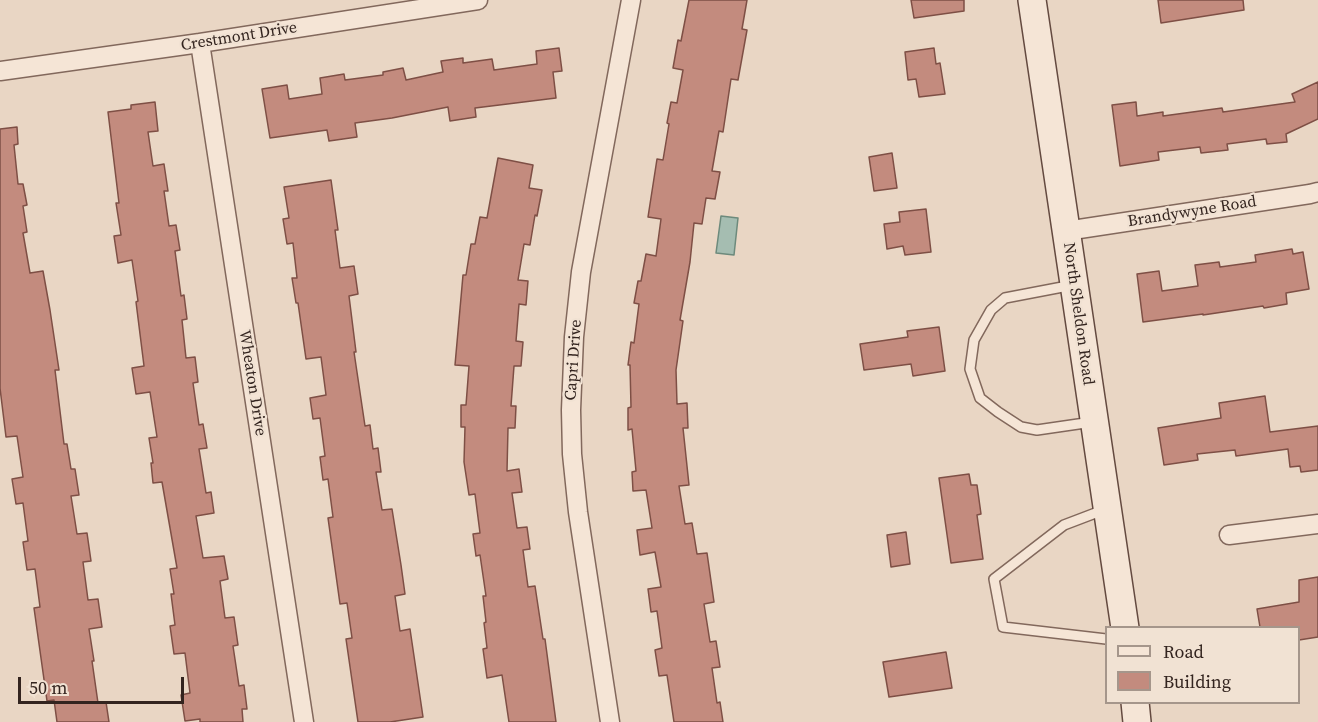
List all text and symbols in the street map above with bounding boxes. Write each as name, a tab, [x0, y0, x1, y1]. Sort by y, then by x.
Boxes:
street label: Crestmont Drive	[180, 18, 298, 56]
street label: Brandywyne Road	[1126, 192, 1258, 232]
street label: North Sheldon Road	[1058, 241, 1098, 387]
street label: Capri Drive	[562, 319, 586, 401]
street label: Wheaton Drive	[234, 329, 270, 437]
legend	[1105, 626, 1300, 704]
text: Road	[1163, 639, 1204, 664]
scale bar	[21, 665, 188, 703]
text: Building	[1163, 669, 1231, 694]
text: 50 m	[29, 675, 67, 700]

